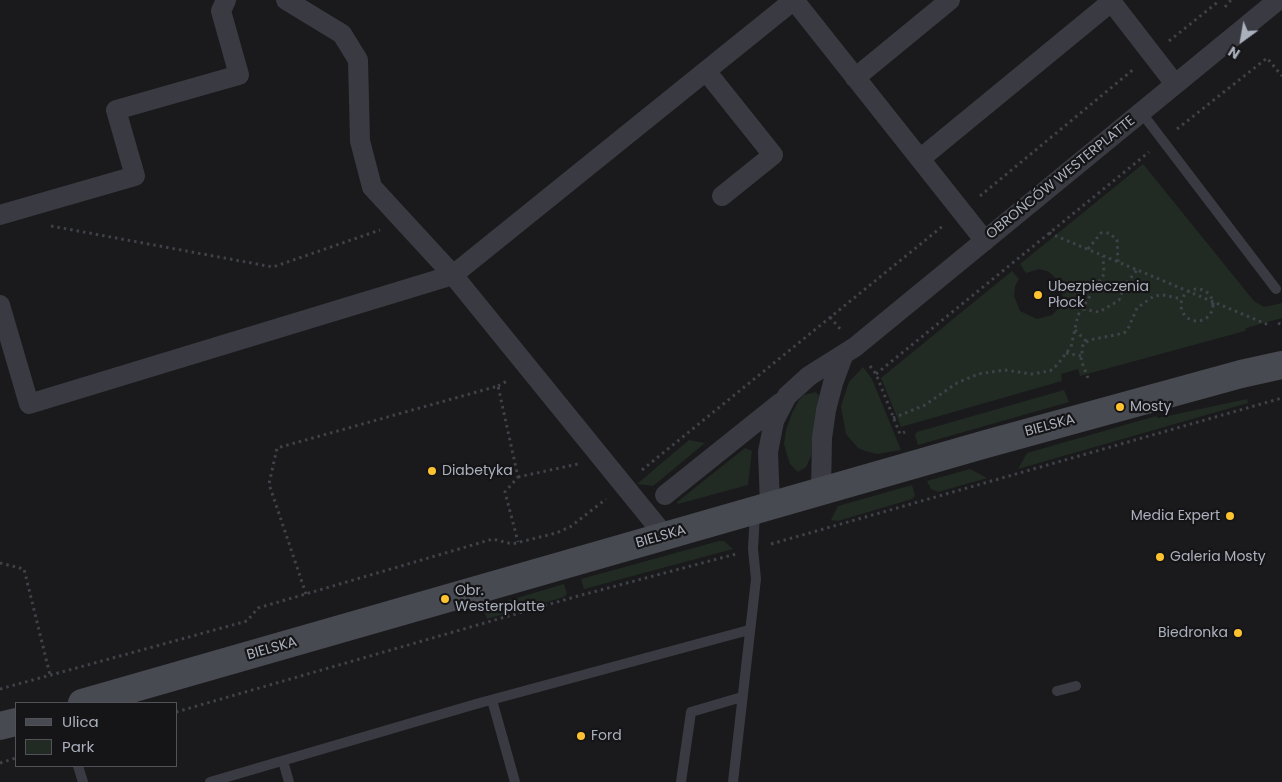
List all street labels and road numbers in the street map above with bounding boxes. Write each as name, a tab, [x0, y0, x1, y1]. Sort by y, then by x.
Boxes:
street label: OBROŃCÓW WESTERPLATTE	[983, 113, 1139, 243]
street label: BIELSKA	[1023, 411, 1077, 441]
street label: BIELSKA	[634, 522, 688, 552]
street label: BIELSKA	[245, 634, 299, 664]

